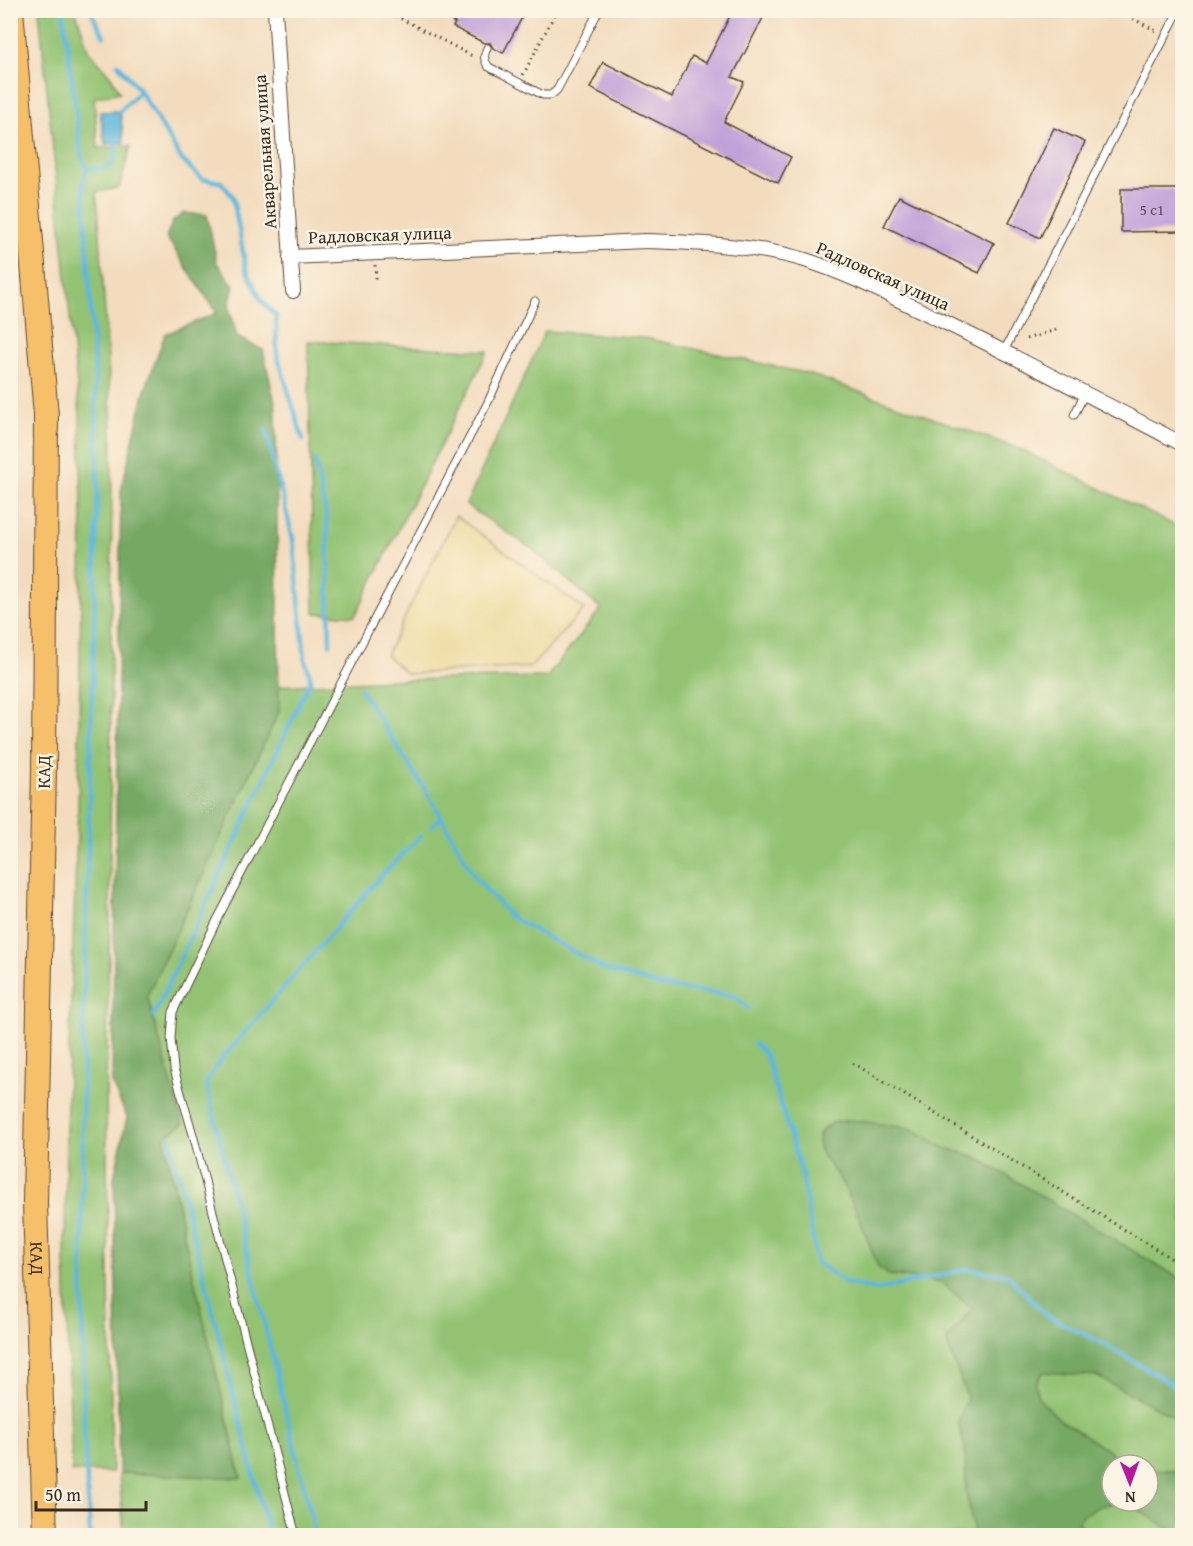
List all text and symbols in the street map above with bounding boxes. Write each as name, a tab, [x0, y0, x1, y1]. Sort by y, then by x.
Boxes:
street label: Акварельная улица	[246, 73, 283, 230]
house number: 5 с1	[1140, 199, 1164, 220]
street label: Радловская улица	[308, 218, 453, 250]
street label: Радловская улица	[812, 234, 955, 317]
street label: КАД	[30, 755, 57, 789]
street label: КАД	[23, 1241, 51, 1275]
north arrow	[1100, 1453, 1160, 1513]
scale bar	[36, 1474, 146, 1512]
text: 50 m	[45, 1481, 81, 1508]
text: N	[1124, 1486, 1136, 1510]

